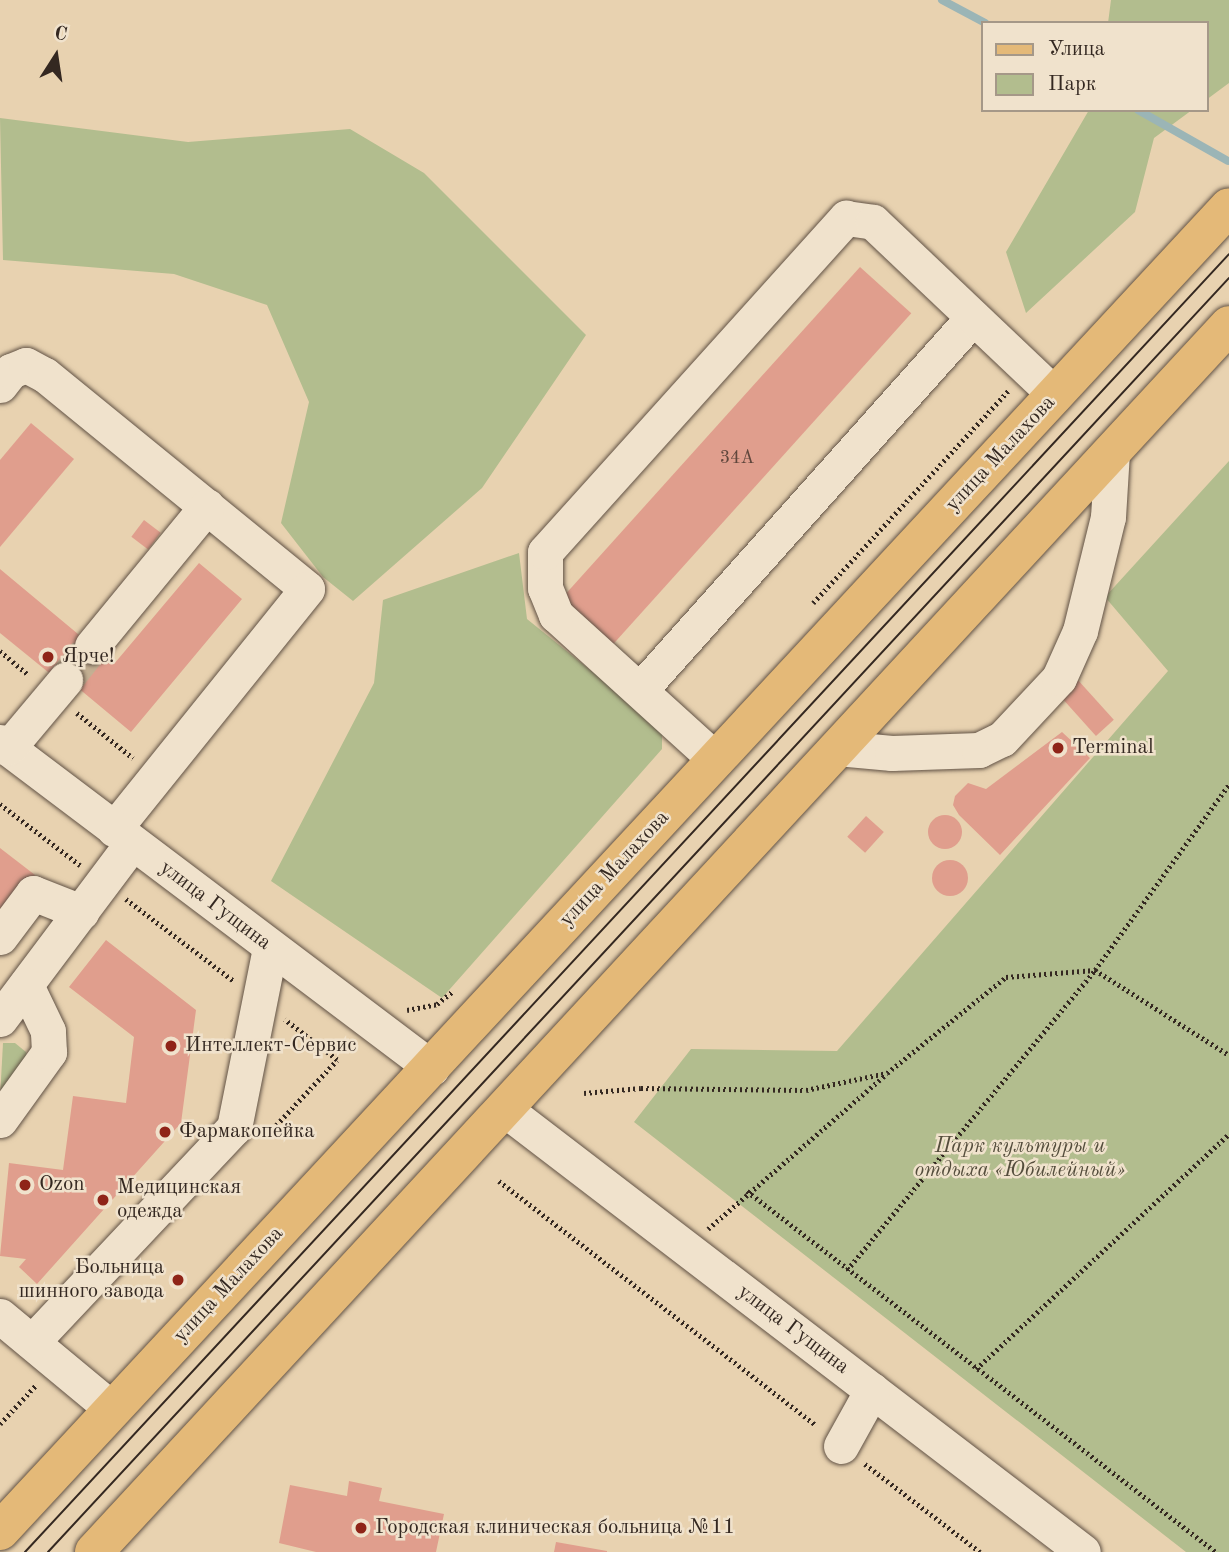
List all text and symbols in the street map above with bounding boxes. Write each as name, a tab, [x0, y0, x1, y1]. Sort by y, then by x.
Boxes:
north arrow	[21, 21, 91, 91]
legend	[981, 21, 1208, 112]
text: С	[52, 24, 69, 46]
text: Улица	[1048, 39, 1105, 60]
text: Парк	[1048, 74, 1096, 95]
street label: улица Малахова	[941, 391, 1061, 517]
house number: 34А	[720, 447, 754, 469]
place label: Ярче!	[62, 644, 115, 670]
marker: Ярче!	[40, 649, 56, 665]
place label: Terminal	[1072, 735, 1154, 761]
marker: Terminal	[1050, 740, 1066, 756]
street label: улица Малахова	[555, 806, 675, 932]
street label: улица Гущина	[154, 856, 276, 956]
place label: Интеллект-Сервис	[185, 1033, 356, 1059]
marker: Интеллект-Сервис	[163, 1038, 179, 1054]
place label: Фармакопейка	[179, 1119, 315, 1145]
marker: Фармакопейка	[157, 1124, 173, 1140]
park label: Парк культуры и отдыха «Юбилейный»	[914, 1134, 1126, 1184]
place label: Ozon	[39, 1172, 85, 1198]
place label: Медицинская одежда	[117, 1175, 241, 1225]
marker: Ozon	[17, 1177, 33, 1193]
marker: Медицинская одежда	[95, 1192, 111, 1208]
street label: улица Малахова	[169, 1222, 289, 1348]
place label: Больница шинного завода	[19, 1255, 164, 1305]
marker: Больница шинного завода	[170, 1272, 186, 1288]
street label: улица Гущина	[732, 1280, 854, 1380]
place label: Городская клиническая больница №11	[375, 1515, 735, 1541]
marker: Городская клиническая больница №11	[353, 1520, 369, 1536]

